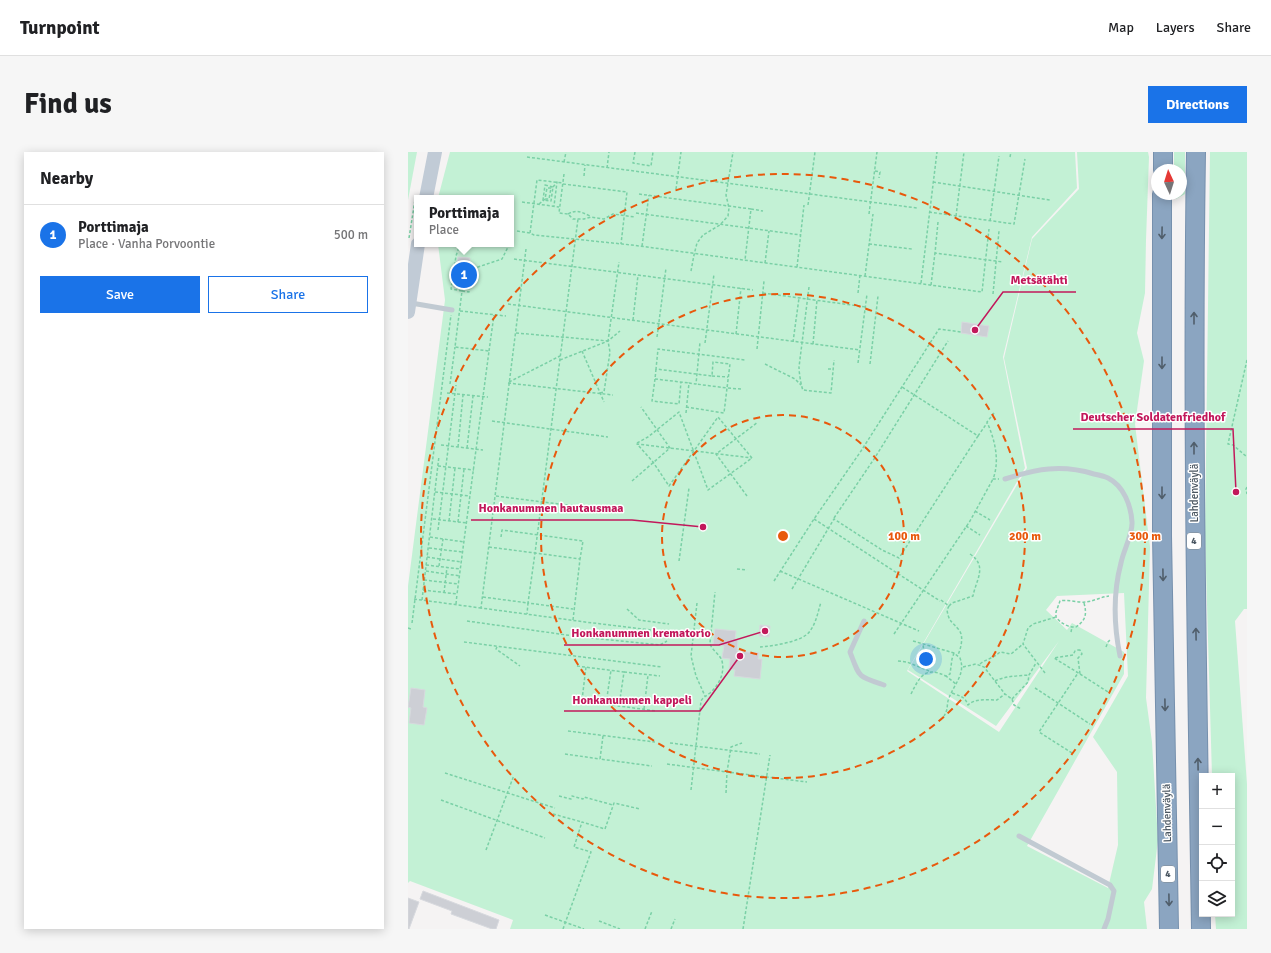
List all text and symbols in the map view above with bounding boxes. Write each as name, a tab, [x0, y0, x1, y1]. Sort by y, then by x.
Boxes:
text: Turnpoint	[20, 16, 100, 40]
text: Map	[1108, 19, 1134, 36]
text: Layers	[1156, 19, 1195, 36]
text: Share	[1217, 19, 1251, 36]
button: Directions	[1148, 86, 1247, 123]
text: Find us	[24, 87, 112, 121]
north arrow	[1151, 164, 1187, 200]
text: Nearby	[40, 168, 93, 189]
popup	[414, 195, 514, 247]
text: Porttimaja	[429, 204, 499, 222]
text: Porttimaja	[78, 218, 149, 236]
text: Place	[429, 222, 459, 238]
one-way arrow	[1158, 226, 1166, 239]
text: 1	[49, 227, 57, 243]
text: 500 m	[334, 227, 368, 243]
text: Place · Vanha Porvoontie	[78, 236, 215, 252]
pin: 1	[451, 260, 477, 290]
callout: Metsätähti	[1003, 268, 1076, 292]
text: Metsätähti	[1010, 273, 1068, 288]
button: Save	[40, 276, 200, 313]
button: Share	[208, 276, 368, 313]
one-way arrow	[1190, 312, 1198, 325]
one-way arrow	[1158, 356, 1166, 369]
callout: Deutscher Soldatenfriedhof	[1073, 405, 1233, 429]
text: Deutscher Soldatenfriedhof	[1081, 410, 1226, 425]
one-way arrow	[1190, 442, 1198, 455]
street label: Lahdenväylä	[1188, 463, 1201, 522]
one-way arrow	[1158, 486, 1166, 499]
callout: Honkanummen hautausmaa	[471, 496, 632, 520]
text: Honkanummen hautausmaa	[478, 501, 624, 516]
centre of rings	[776, 529, 790, 543]
text: 100 m	[888, 529, 920, 544]
text: 200 m	[1009, 529, 1041, 544]
text: 300 m	[1129, 529, 1161, 544]
road number: 4	[1187, 533, 1201, 549]
one-way arrow	[1159, 568, 1167, 581]
callout: Honkanummen krematorio	[564, 621, 719, 645]
text: Honkanummen krematorio	[571, 626, 711, 641]
one-way arrow	[1192, 628, 1200, 641]
your location	[916, 649, 936, 669]
callout: Honkanummen kappeli	[564, 687, 700, 711]
text: Honkanummen kappeli	[572, 693, 692, 708]
one-way arrow	[1161, 698, 1169, 711]
one-way arrow	[1194, 758, 1202, 771]
map controls	[1199, 773, 1235, 917]
button: +	[1199, 773, 1235, 809]
street label: Lahdenväylä	[1160, 783, 1174, 842]
button: −	[1199, 809, 1235, 845]
button: locate	[1199, 845, 1235, 881]
road number: 4	[1161, 866, 1175, 882]
button: layers	[1199, 881, 1235, 917]
one-way arrow	[1165, 893, 1173, 906]

